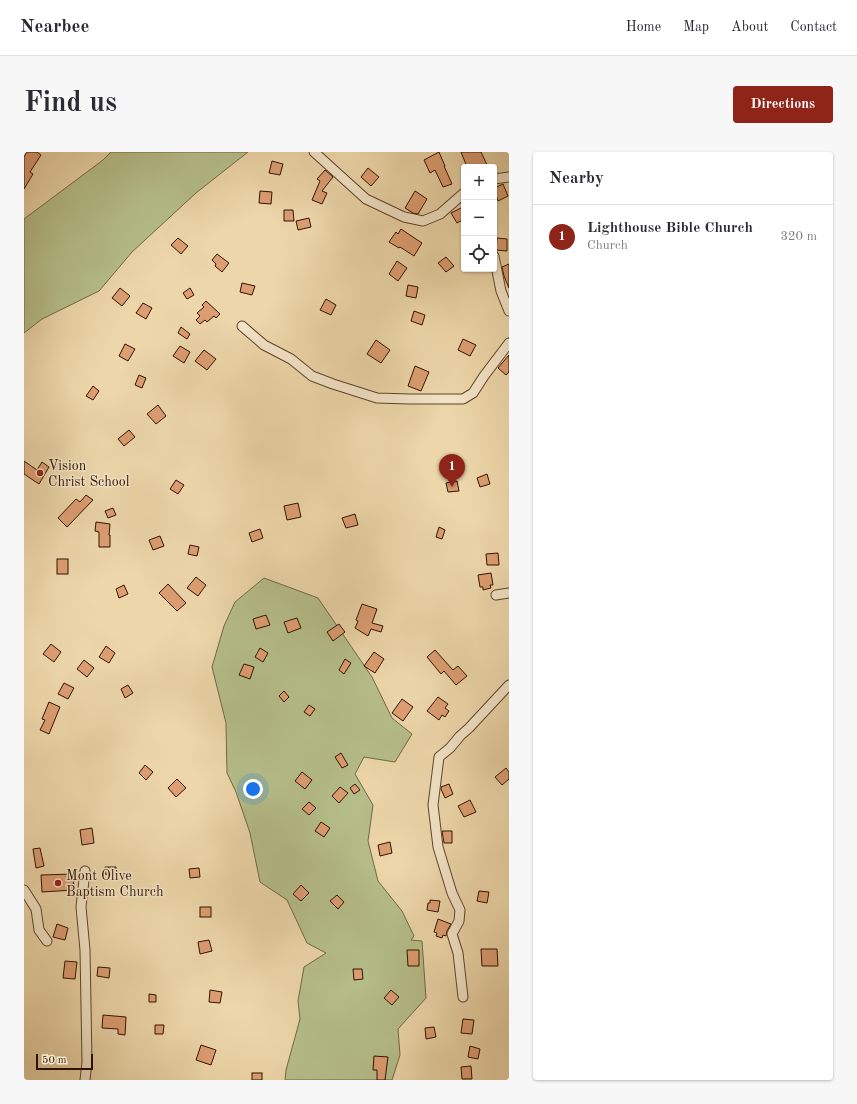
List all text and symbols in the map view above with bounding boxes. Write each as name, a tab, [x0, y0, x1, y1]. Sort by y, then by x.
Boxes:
text: Nearbee	[20, 18, 89, 37]
text: Home	[626, 20, 661, 34]
text: Map	[683, 20, 709, 34]
text: About	[731, 20, 768, 34]
text: Contact	[790, 20, 837, 34]
button: Directions	[733, 86, 833, 123]
text: Find us	[24, 90, 117, 118]
map controls	[461, 164, 497, 272]
button: +	[461, 164, 497, 200]
text: Nearby	[549, 170, 604, 187]
button: −	[461, 200, 497, 236]
text: Lighthouse Bible Church	[587, 221, 753, 236]
text: 1	[558, 230, 566, 243]
text: 320 m	[780, 230, 817, 243]
button: locate	[461, 236, 497, 272]
text: Church	[587, 239, 628, 252]
pin: 1	[439, 454, 465, 487]
place label: Vision Christ School	[48, 459, 130, 489]
marker: Vision Christ School	[35, 468, 45, 478]
your location	[243, 779, 263, 799]
place label: Mont Olive Baptism Church	[66, 869, 164, 899]
marker: Mont Olive Baptism Church	[53, 878, 63, 888]
scale bar	[36, 1052, 93, 1071]
text: 50 m	[42, 1055, 67, 1066]

